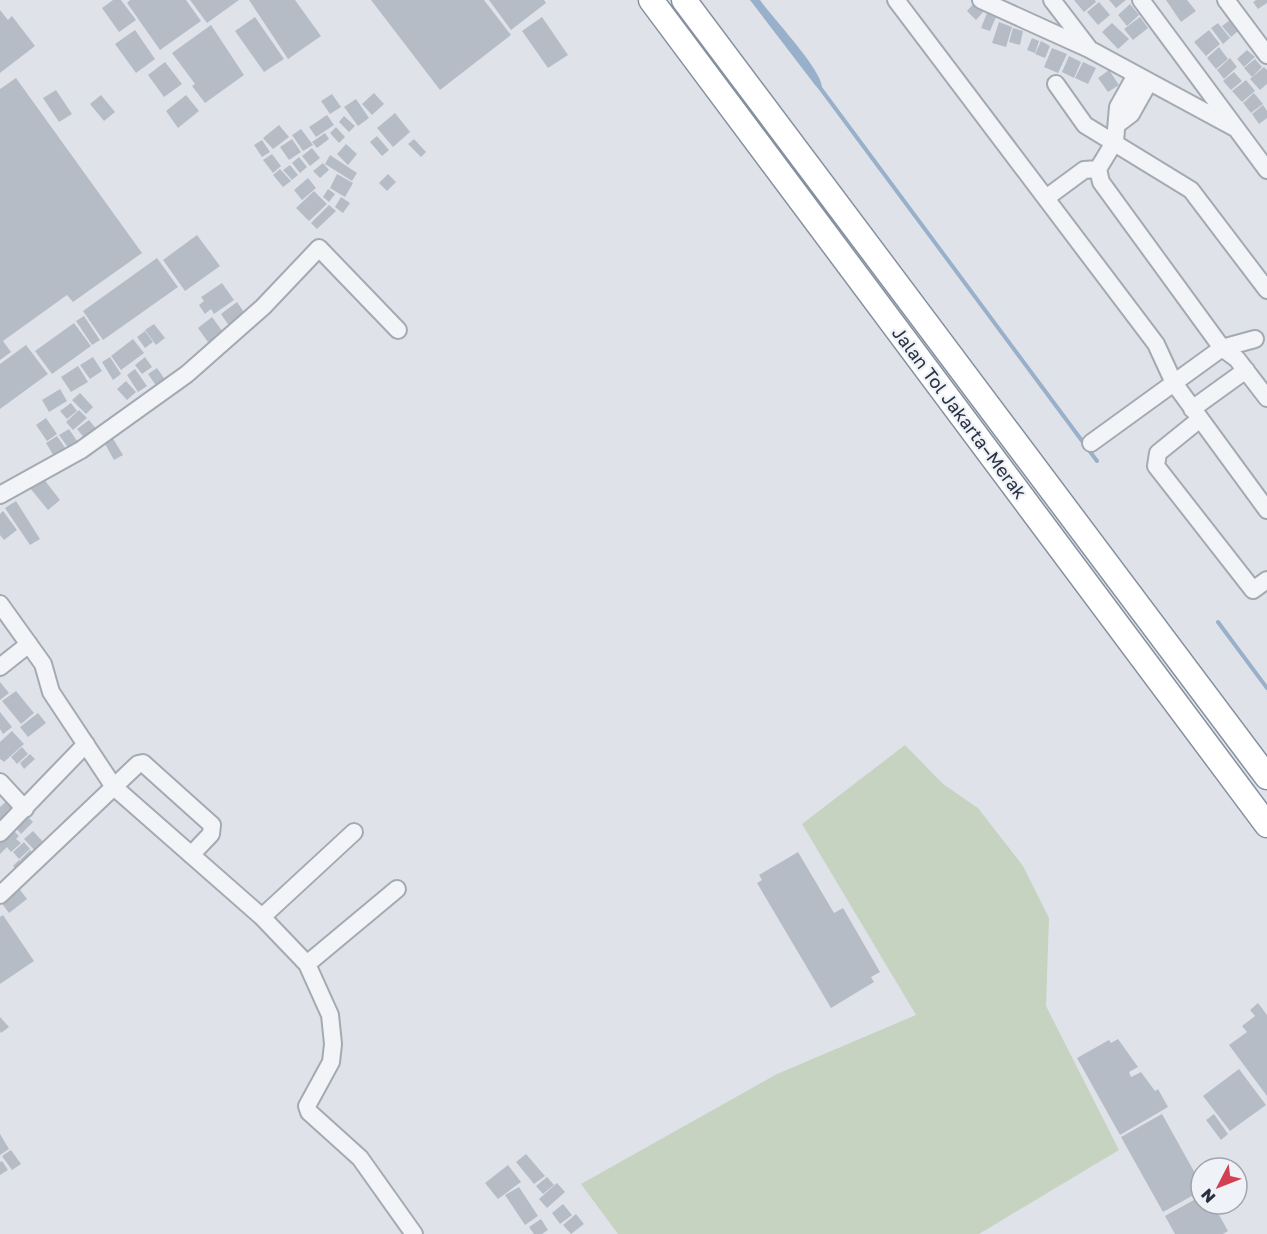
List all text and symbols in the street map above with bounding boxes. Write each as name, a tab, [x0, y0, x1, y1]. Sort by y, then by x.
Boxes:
street label: Jalan Tol Jakarta–Merak	[888, 322, 1032, 503]
north arrow	[1189, 1156, 1249, 1216]
text: N	[1196, 1185, 1219, 1207]

